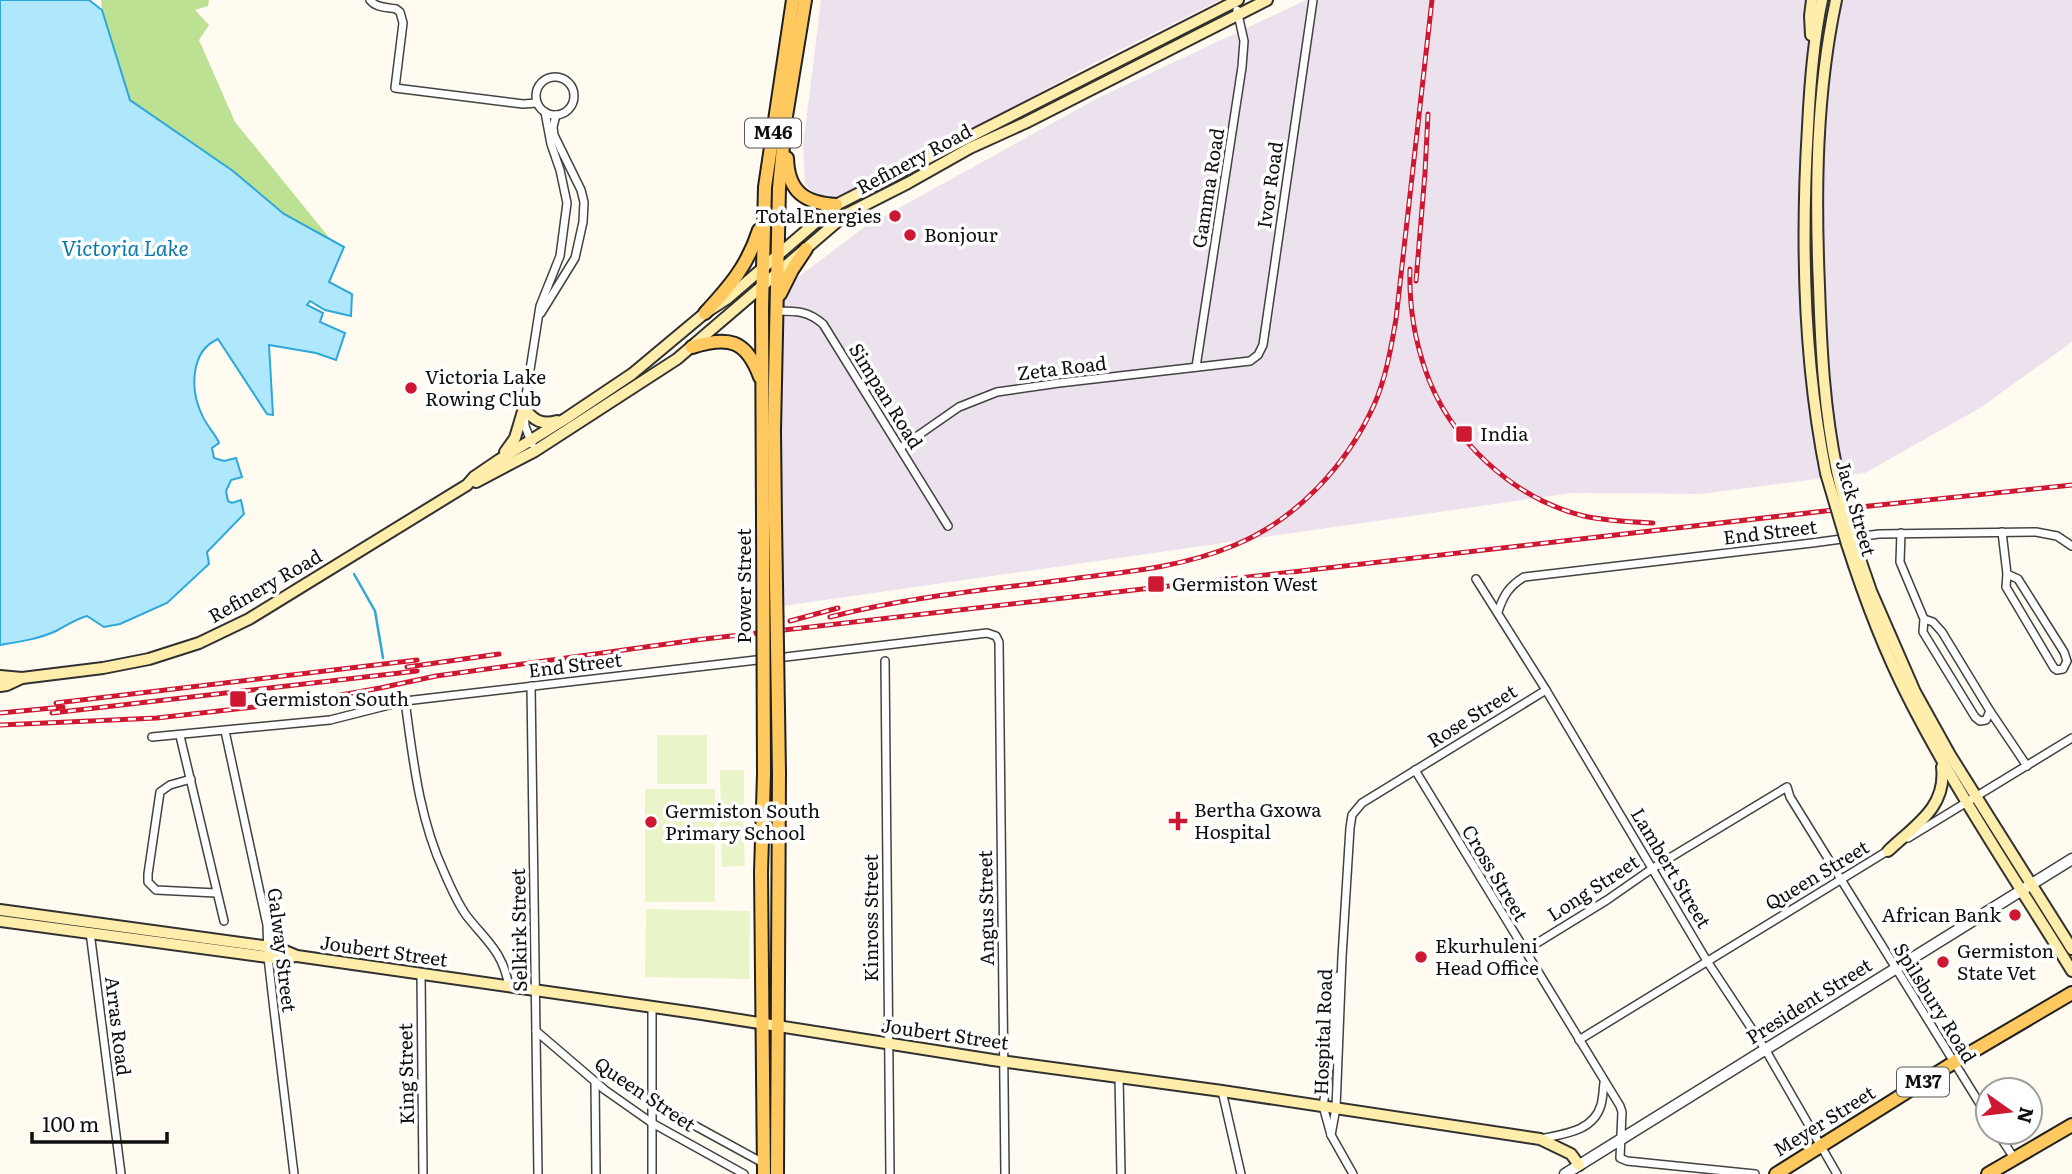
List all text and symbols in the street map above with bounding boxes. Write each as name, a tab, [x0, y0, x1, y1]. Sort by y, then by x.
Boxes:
street label: Refinery Road	[851, 116, 977, 200]
road number: M46	[745, 118, 801, 148]
street label: Gamma Road	[1184, 125, 1230, 250]
street label: Ivor Road	[1249, 139, 1289, 230]
place label: TotalEnergies	[755, 201, 881, 229]
marker: TotalEnergies	[887, 208, 903, 224]
place label: Bonjour	[924, 220, 998, 248]
marker: Bonjour	[902, 227, 918, 243]
water label: Victoria Lake	[61, 231, 189, 262]
street label: Simpan Road	[843, 337, 931, 454]
street label: Zeta Road	[1016, 348, 1108, 386]
place label: Victoria Lake Rowing Club	[425, 362, 546, 412]
marker: Victoria Lake Rowing Club	[403, 380, 419, 396]
place label: India	[1480, 419, 1529, 447]
marker: India	[1454, 424, 1474, 444]
street label: Jack Street	[1830, 456, 1884, 559]
street label: End Street	[1721, 511, 1819, 551]
street label: Power Street	[729, 528, 757, 644]
street label: Refinery Road	[202, 541, 327, 629]
place label: Germiston West	[1172, 569, 1318, 597]
marker: Germiston West	[1146, 574, 1166, 594]
street label: End Street	[526, 644, 624, 684]
street label: Rose Street	[1421, 676, 1522, 754]
place label: Germiston South	[254, 684, 409, 712]
marker: Germiston South	[228, 689, 248, 709]
place label: Bertha Gxowa Hospital	[1194, 795, 1322, 845]
place label: Germiston South Primary School	[665, 796, 820, 846]
street label: Lambert Street	[1625, 802, 1719, 933]
marker: Bertha Gxowa Hospital	[1168, 811, 1188, 831]
marker: Germiston South Primary School	[643, 814, 659, 830]
street label: Cross Street	[1456, 819, 1536, 926]
street label: Queen Street	[1759, 832, 1874, 916]
street label: Long Street	[1541, 847, 1644, 927]
street label: Angus Street	[970, 850, 1000, 966]
street label: Kinross Street	[856, 854, 884, 982]
street label: Selkirk Street	[503, 868, 533, 992]
street label: Galway Street	[261, 886, 305, 1014]
place label: African Bank	[1882, 900, 2001, 928]
marker: African Bank	[2007, 907, 2023, 923]
street label: Joubert Street	[319, 927, 450, 973]
place label: Ekurhuleni Head Office	[1435, 931, 1539, 981]
place label: Germiston State Vet	[1957, 936, 2054, 986]
street label: Spilsbury Road	[1888, 937, 1984, 1068]
marker: Ekurhuleni Head Office	[1413, 949, 1429, 965]
street label: President Street	[1740, 950, 1877, 1050]
marker: Germiston State Vet	[1935, 954, 1951, 970]
street label: Hospital Road	[1306, 968, 1338, 1096]
street label: Arras Road	[99, 974, 139, 1078]
street label: Joubert Street	[880, 1010, 1011, 1056]
street label: King Street	[390, 1022, 420, 1125]
street label: Queen Street	[589, 1049, 702, 1138]
road number: M37	[1897, 1068, 1949, 1097]
north arrow	[1974, 1076, 2044, 1146]
street label: Meyer Street	[1767, 1077, 1880, 1163]
scale bar	[32, 1100, 166, 1144]
text: N	[2011, 1104, 2042, 1127]
text: 100 m	[42, 1107, 99, 1138]

